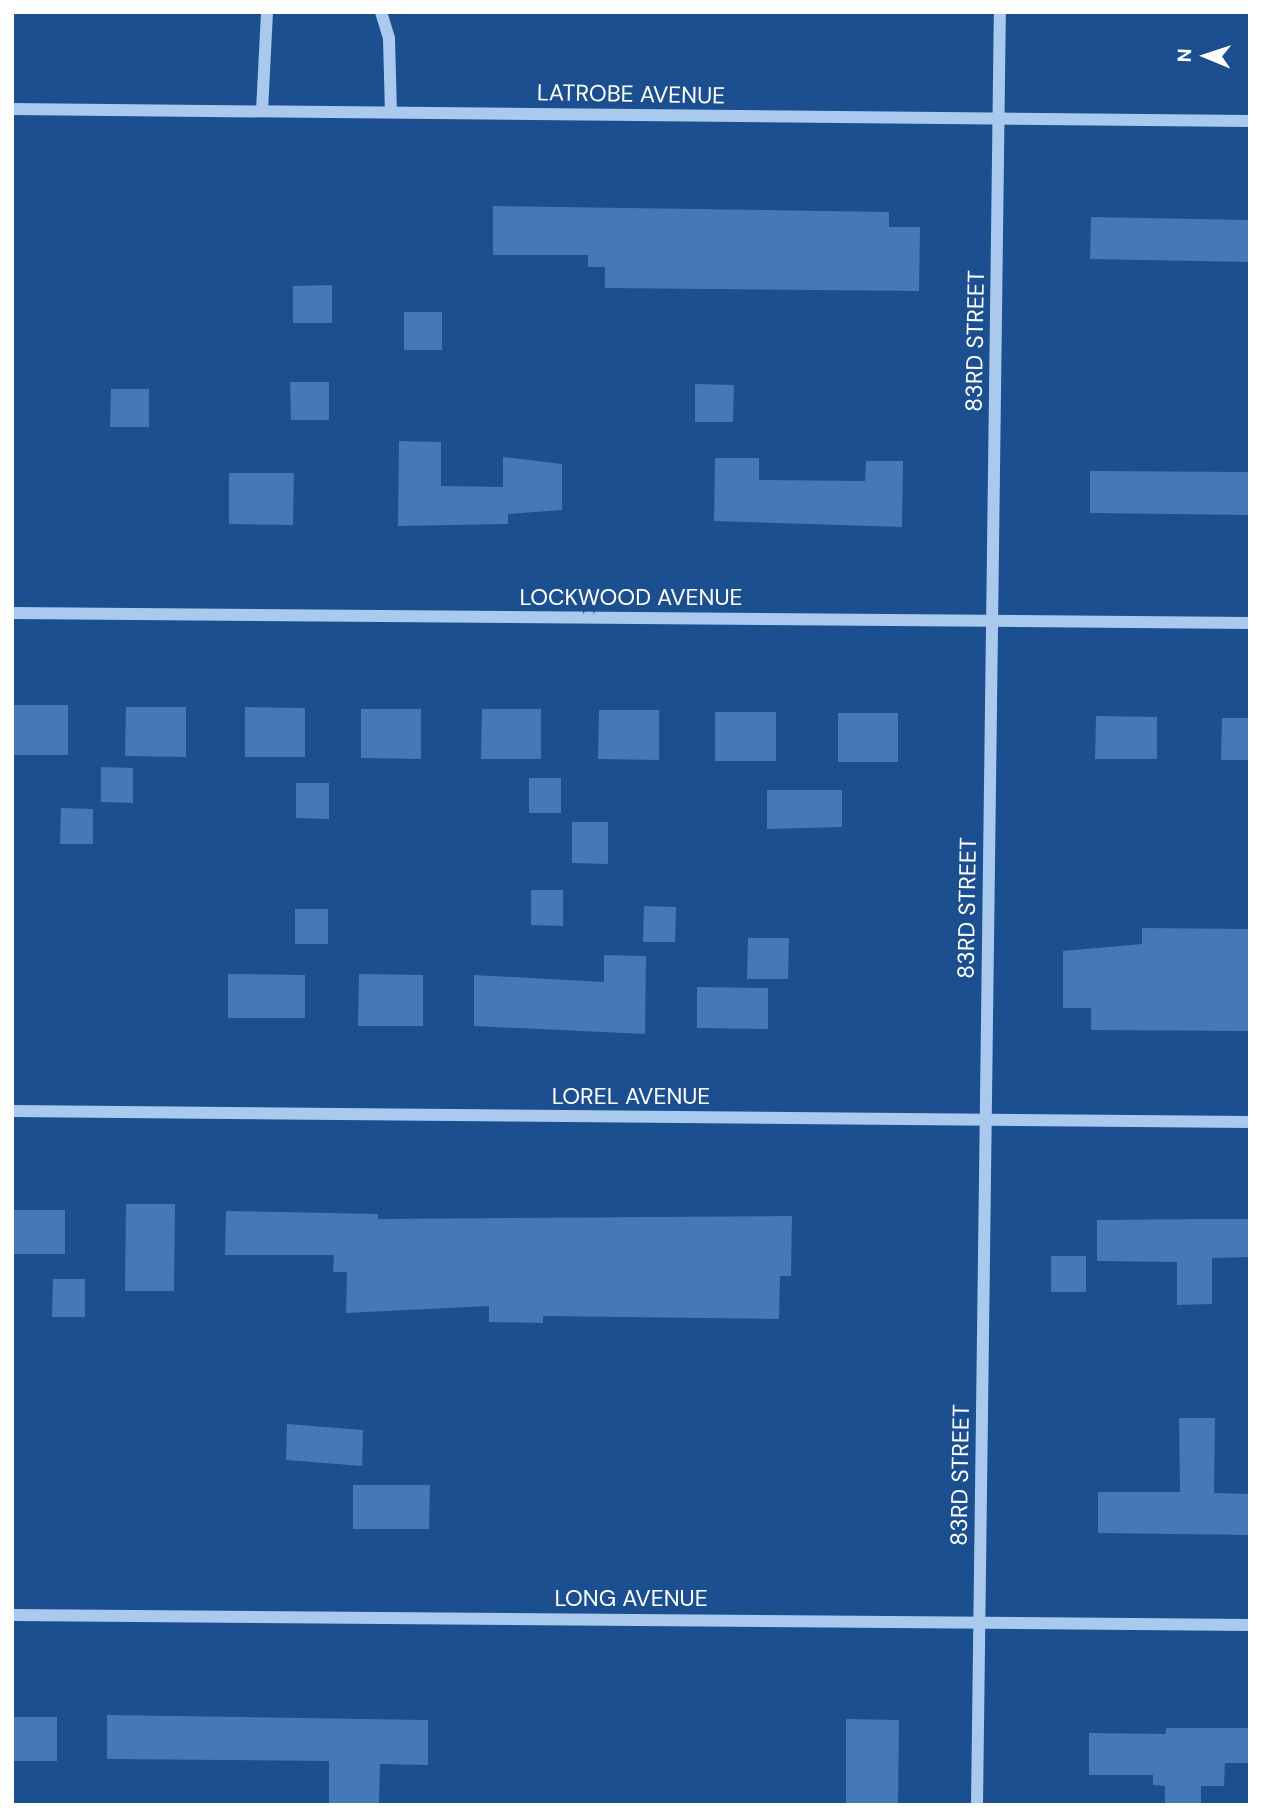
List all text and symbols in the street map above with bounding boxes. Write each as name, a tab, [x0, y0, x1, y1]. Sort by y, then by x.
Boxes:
north arrow	[1171, 21, 1241, 91]
text: N	[1172, 48, 1197, 63]
street label: LATROBE AVENUE	[537, 79, 725, 109]
street label: 83RD STREET	[960, 270, 990, 412]
street label: LOCKWOOD AVENUE	[520, 583, 742, 611]
street label: 83RD STREET	[952, 837, 982, 979]
street label: LOREL AVENUE	[552, 1082, 710, 1110]
street label: 83RD STREET	[945, 1404, 975, 1546]
street label: LONG AVENUE	[554, 1584, 708, 1612]

